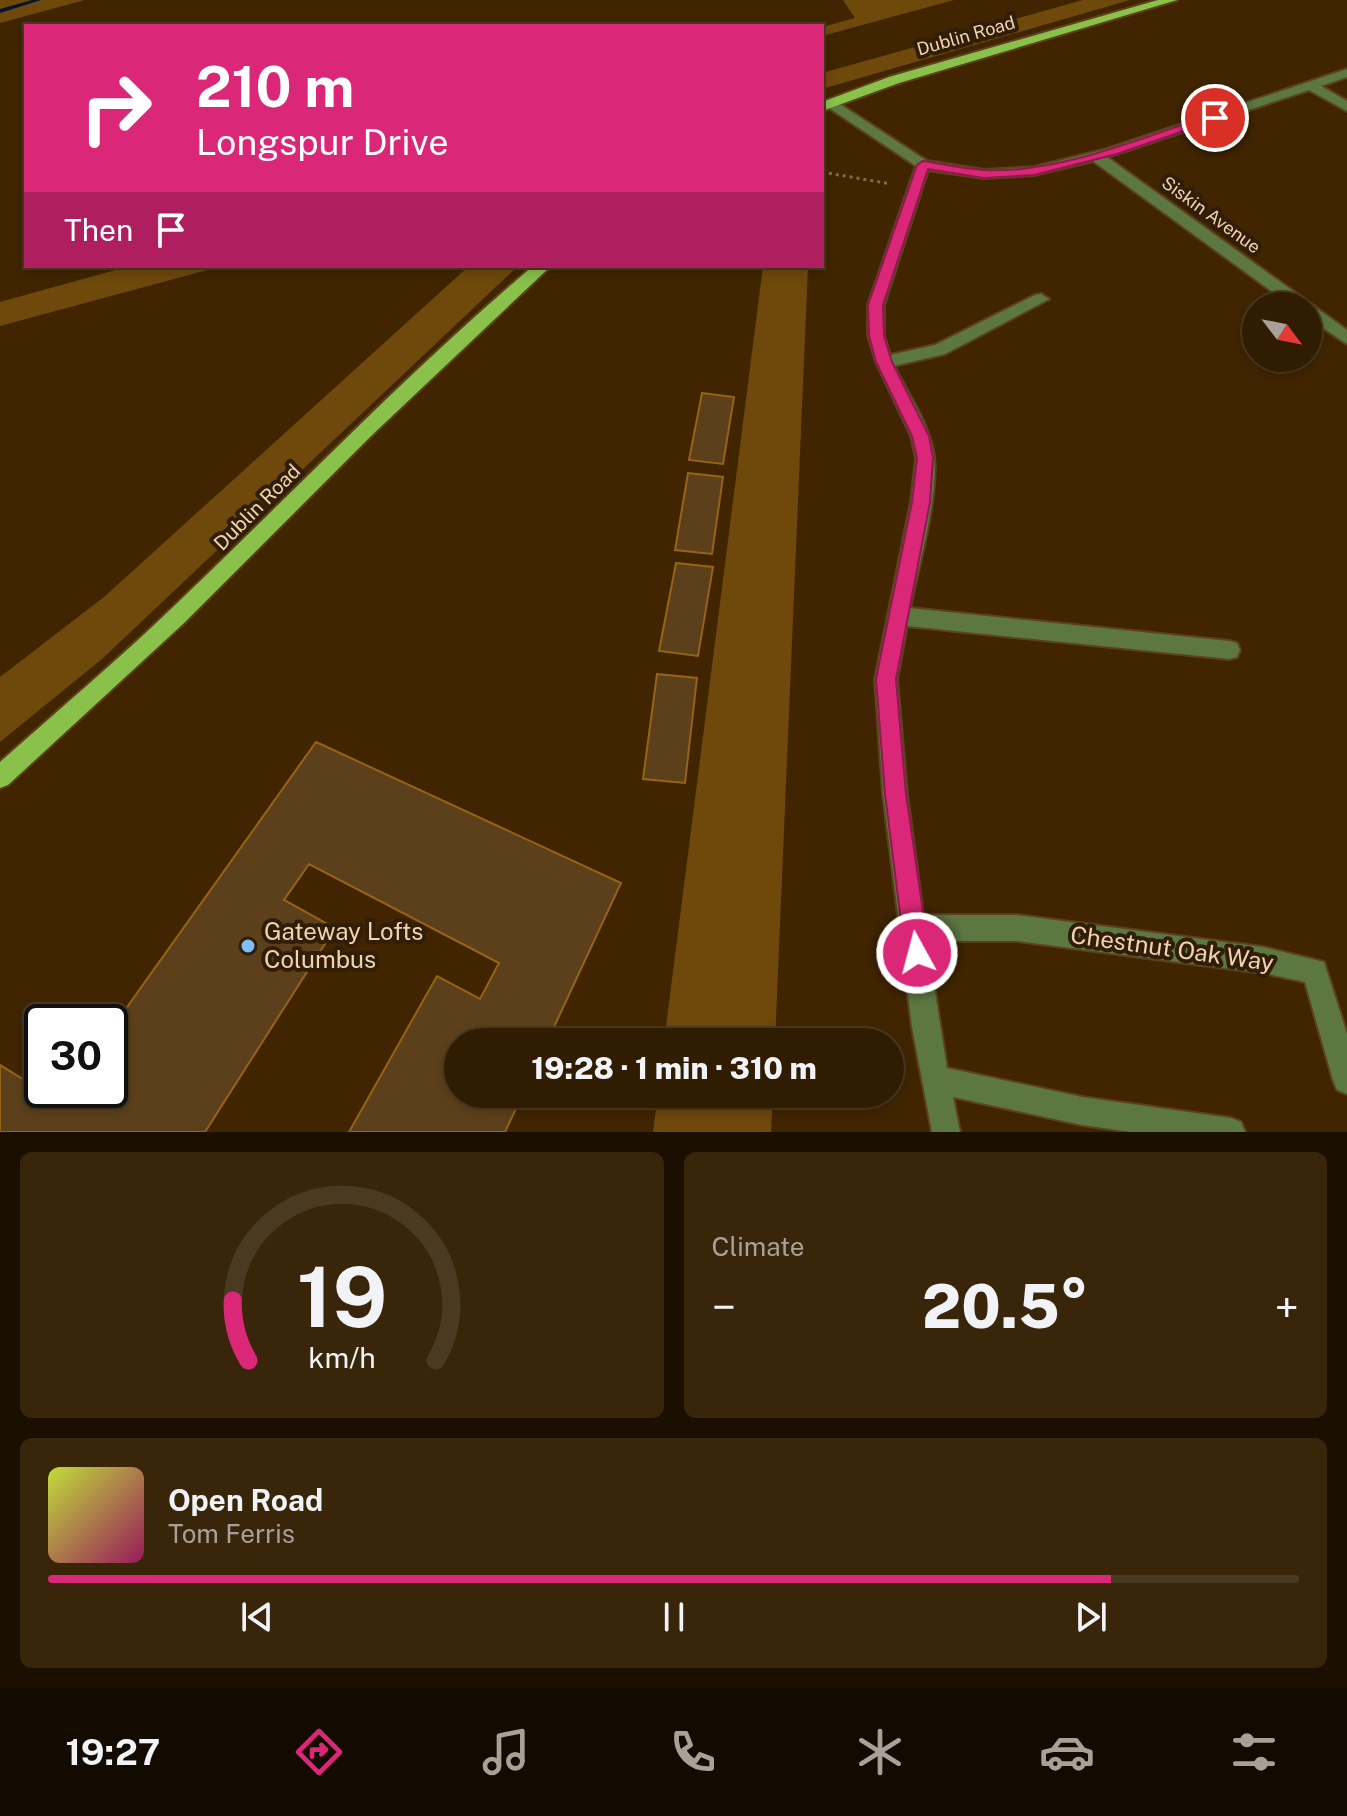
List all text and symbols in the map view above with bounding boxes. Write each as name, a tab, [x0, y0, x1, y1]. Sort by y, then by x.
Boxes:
street label: Dublin Road	[914, 11, 1017, 60]
text: 210 m	[196, 54, 354, 120]
icon: right	[64, 56, 168, 160]
pin	[1181, 84, 1249, 152]
icon: arrive	[1193, 96, 1237, 140]
text: Longspur Drive	[196, 121, 449, 163]
street label: Siskin Avenue	[1158, 172, 1265, 257]
icon: arrive	[149, 208, 193, 252]
text: Then	[64, 212, 133, 248]
north arrow	[1242, 292, 1322, 372]
map controls	[1242, 292, 1322, 372]
street label: Dublin Road	[209, 459, 305, 555]
position arrow	[875, 911, 959, 995]
place label: Gateway Lofts Columbus	[264, 917, 423, 973]
street label: Chestnut Oak Way	[1069, 920, 1276, 976]
marker: Gateway Lofts Columbus	[239, 937, 257, 955]
speed limit sign: 30	[24, 1004, 128, 1108]
text: 19:28 · 1 min · 310 m	[531, 1050, 817, 1086]
text: Climate	[712, 1231, 805, 1262]
text: 19	[297, 1248, 387, 1346]
text: 20.5°	[922, 1271, 1088, 1342]
text: −	[712, 1281, 736, 1333]
text: +	[1275, 1281, 1299, 1333]
text: km/h	[308, 1341, 375, 1374]
text: Open Road	[168, 1482, 323, 1518]
text: Tom Ferris	[168, 1518, 295, 1549]
icon: previous	[235, 1595, 279, 1639]
icon: pause	[652, 1595, 696, 1639]
icon: next	[1069, 1595, 1113, 1639]
icon: directions	[291, 1724, 347, 1780]
icon: music	[478, 1724, 534, 1780]
icon: phone	[665, 1724, 721, 1780]
icon: climate	[852, 1724, 908, 1780]
icon: car	[1039, 1724, 1095, 1780]
icon: filters	[1226, 1724, 1282, 1780]
text: 19:27	[65, 1731, 160, 1773]

